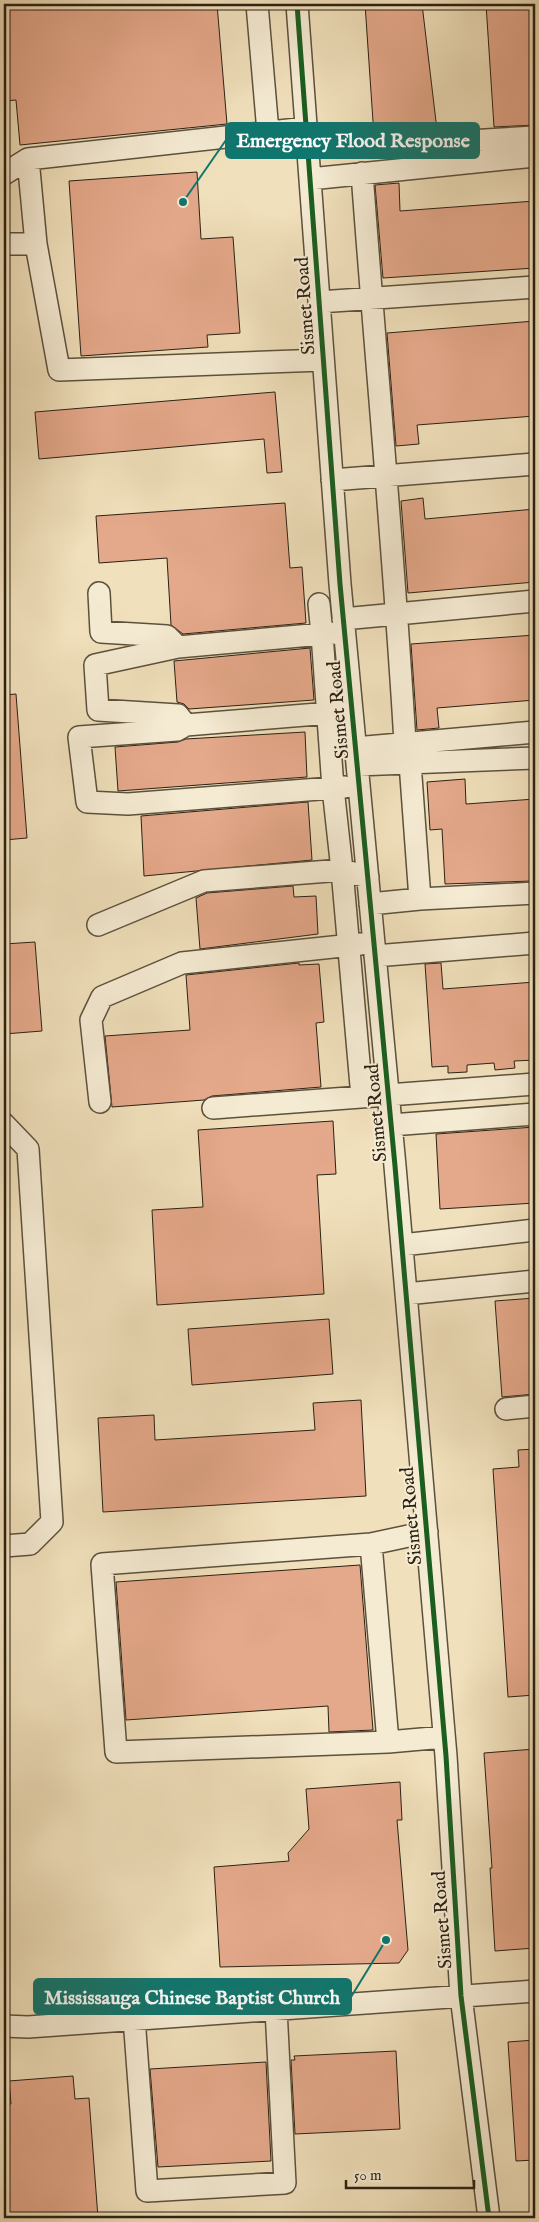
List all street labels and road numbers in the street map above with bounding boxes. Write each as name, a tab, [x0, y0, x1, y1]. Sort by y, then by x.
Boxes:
street label: Sismet Road	[291, 255, 321, 356]
street label: Sismet Road	[323, 659, 355, 760]
street label: Sismet Road	[361, 1062, 393, 1163]
street label: Sismet Road	[396, 1465, 428, 1566]
street label: Sismet Road	[428, 1869, 458, 1970]

